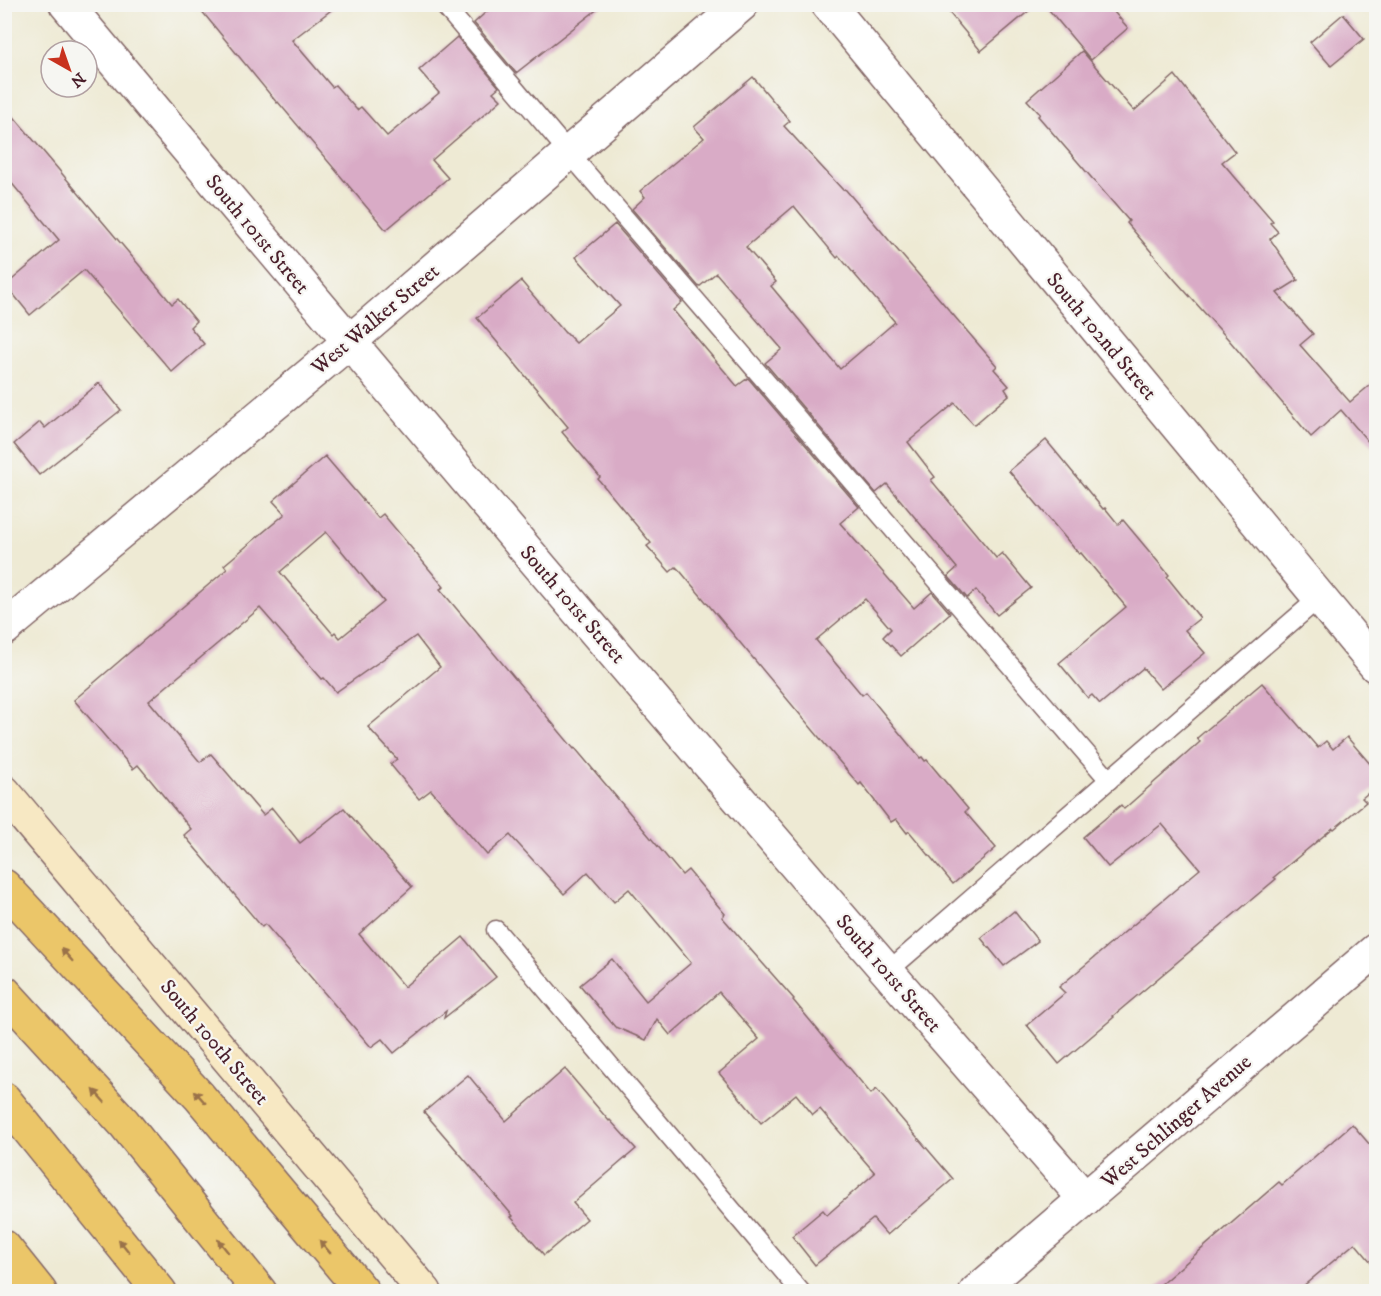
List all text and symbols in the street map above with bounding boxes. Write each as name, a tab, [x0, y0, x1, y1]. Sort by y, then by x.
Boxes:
north arrow	[39, 39, 99, 99]
text: N	[67, 68, 89, 92]
street label: South 101st Street	[200, 170, 315, 300]
street label: West Walker Street	[306, 258, 445, 382]
street label: South 102nd Street	[1040, 268, 1162, 406]
street label: South 101st Street	[514, 540, 631, 669]
street label: South 101st Street	[830, 909, 947, 1038]
one-way arrow	[60, 947, 74, 962]
street label: South 100th Street	[154, 975, 274, 1111]
street label: West Schlinger Avenue	[1095, 1049, 1257, 1195]
one-way arrow	[93, 1089, 106, 1104]
one-way arrow	[194, 1090, 207, 1105]
one-way arrow	[117, 1238, 130, 1254]
one-way arrow	[217, 1239, 230, 1254]
one-way arrow	[319, 1239, 332, 1255]

